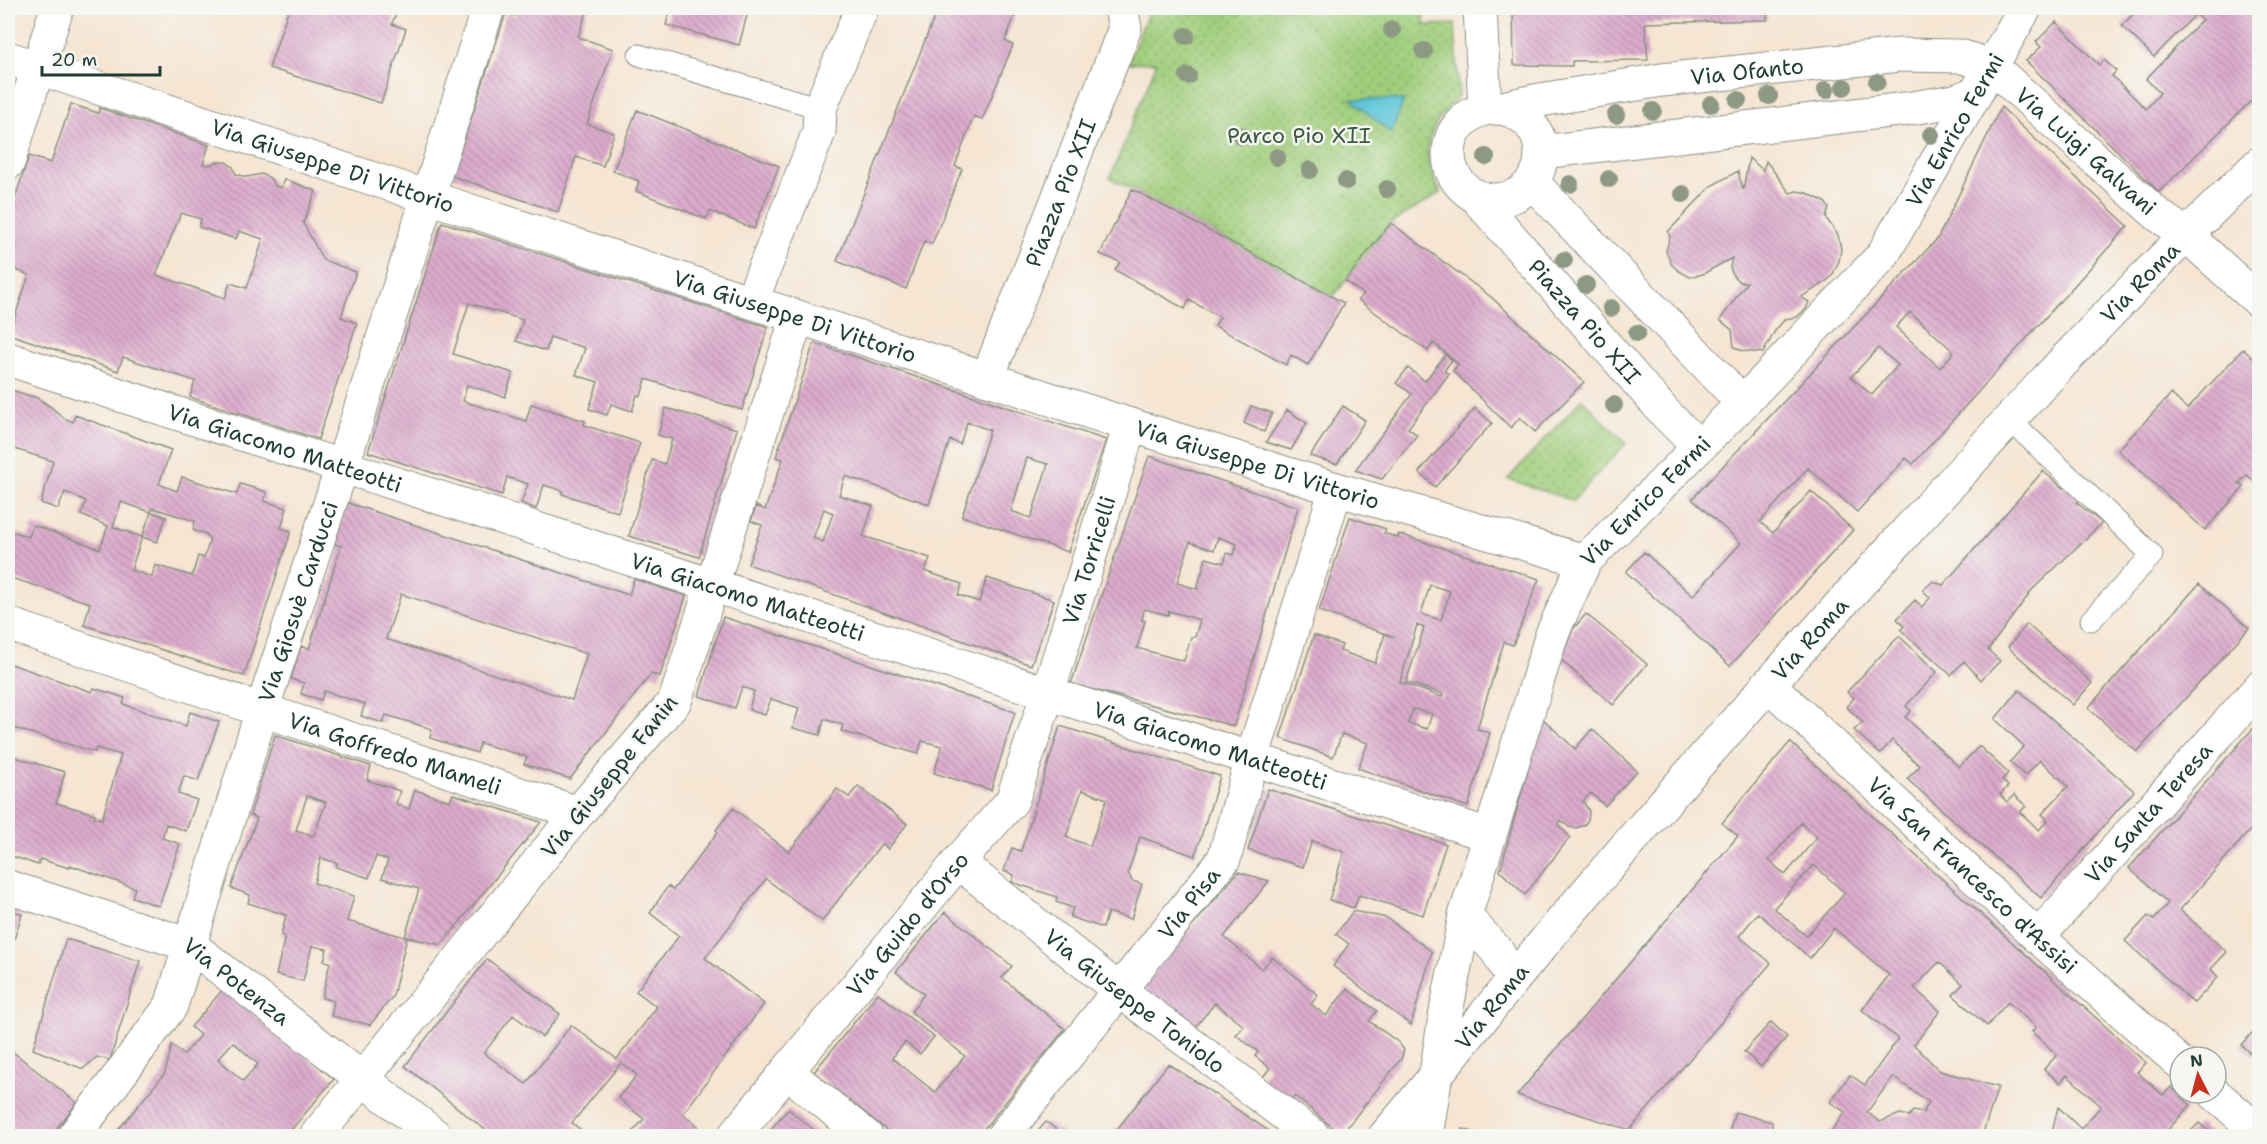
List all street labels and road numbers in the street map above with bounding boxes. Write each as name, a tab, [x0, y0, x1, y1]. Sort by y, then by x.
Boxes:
street label: Via Enrico Fermi	[1899, 48, 2011, 213]
street label: Via Ofanto	[1689, 51, 1805, 92]
street label: Via Luigi Galvani	[2009, 81, 2163, 222]
street label: Via Giuseppe Di Vittorio	[207, 112, 458, 219]
street label: Piazza Pio XII	[1018, 115, 1103, 271]
street label: Via Roma	[2094, 235, 2187, 329]
street label: Piazza Pio XII	[1522, 253, 1647, 390]
street label: Via Giuseppe Di Vittorio	[669, 264, 920, 370]
street label: Via Giacomo Matteotti	[164, 397, 406, 500]
street label: Via Giuseppe Di Vittorio	[1132, 414, 1383, 516]
street label: Via Enrico Fermi	[1574, 429, 1717, 573]
street label: Via Torricelli	[1056, 492, 1122, 629]
street label: Via Giosuè Carducci	[252, 497, 345, 706]
street label: Via Giacomo Matteotti	[627, 546, 868, 648]
street label: Via Roma	[1765, 591, 1855, 687]
street label: Via Giuseppe Fanin	[534, 689, 684, 864]
street label: Via Giacomo Matteotti	[1090, 695, 1331, 797]
street label: Via Goffredo Mameli	[285, 706, 505, 802]
street label: Via Santa Teresa	[2078, 736, 2219, 890]
street label: Via San Francesco d'Assisi	[1861, 771, 2083, 980]
street label: Via Guido d'Orso	[840, 846, 975, 1002]
street label: Via Pisa	[1151, 861, 1227, 946]
street label: Via Giuseppe Toniolo	[1038, 922, 1231, 1080]
street label: Via Potenza	[177, 931, 296, 1032]
street label: Via Roma	[1449, 957, 1536, 1056]

